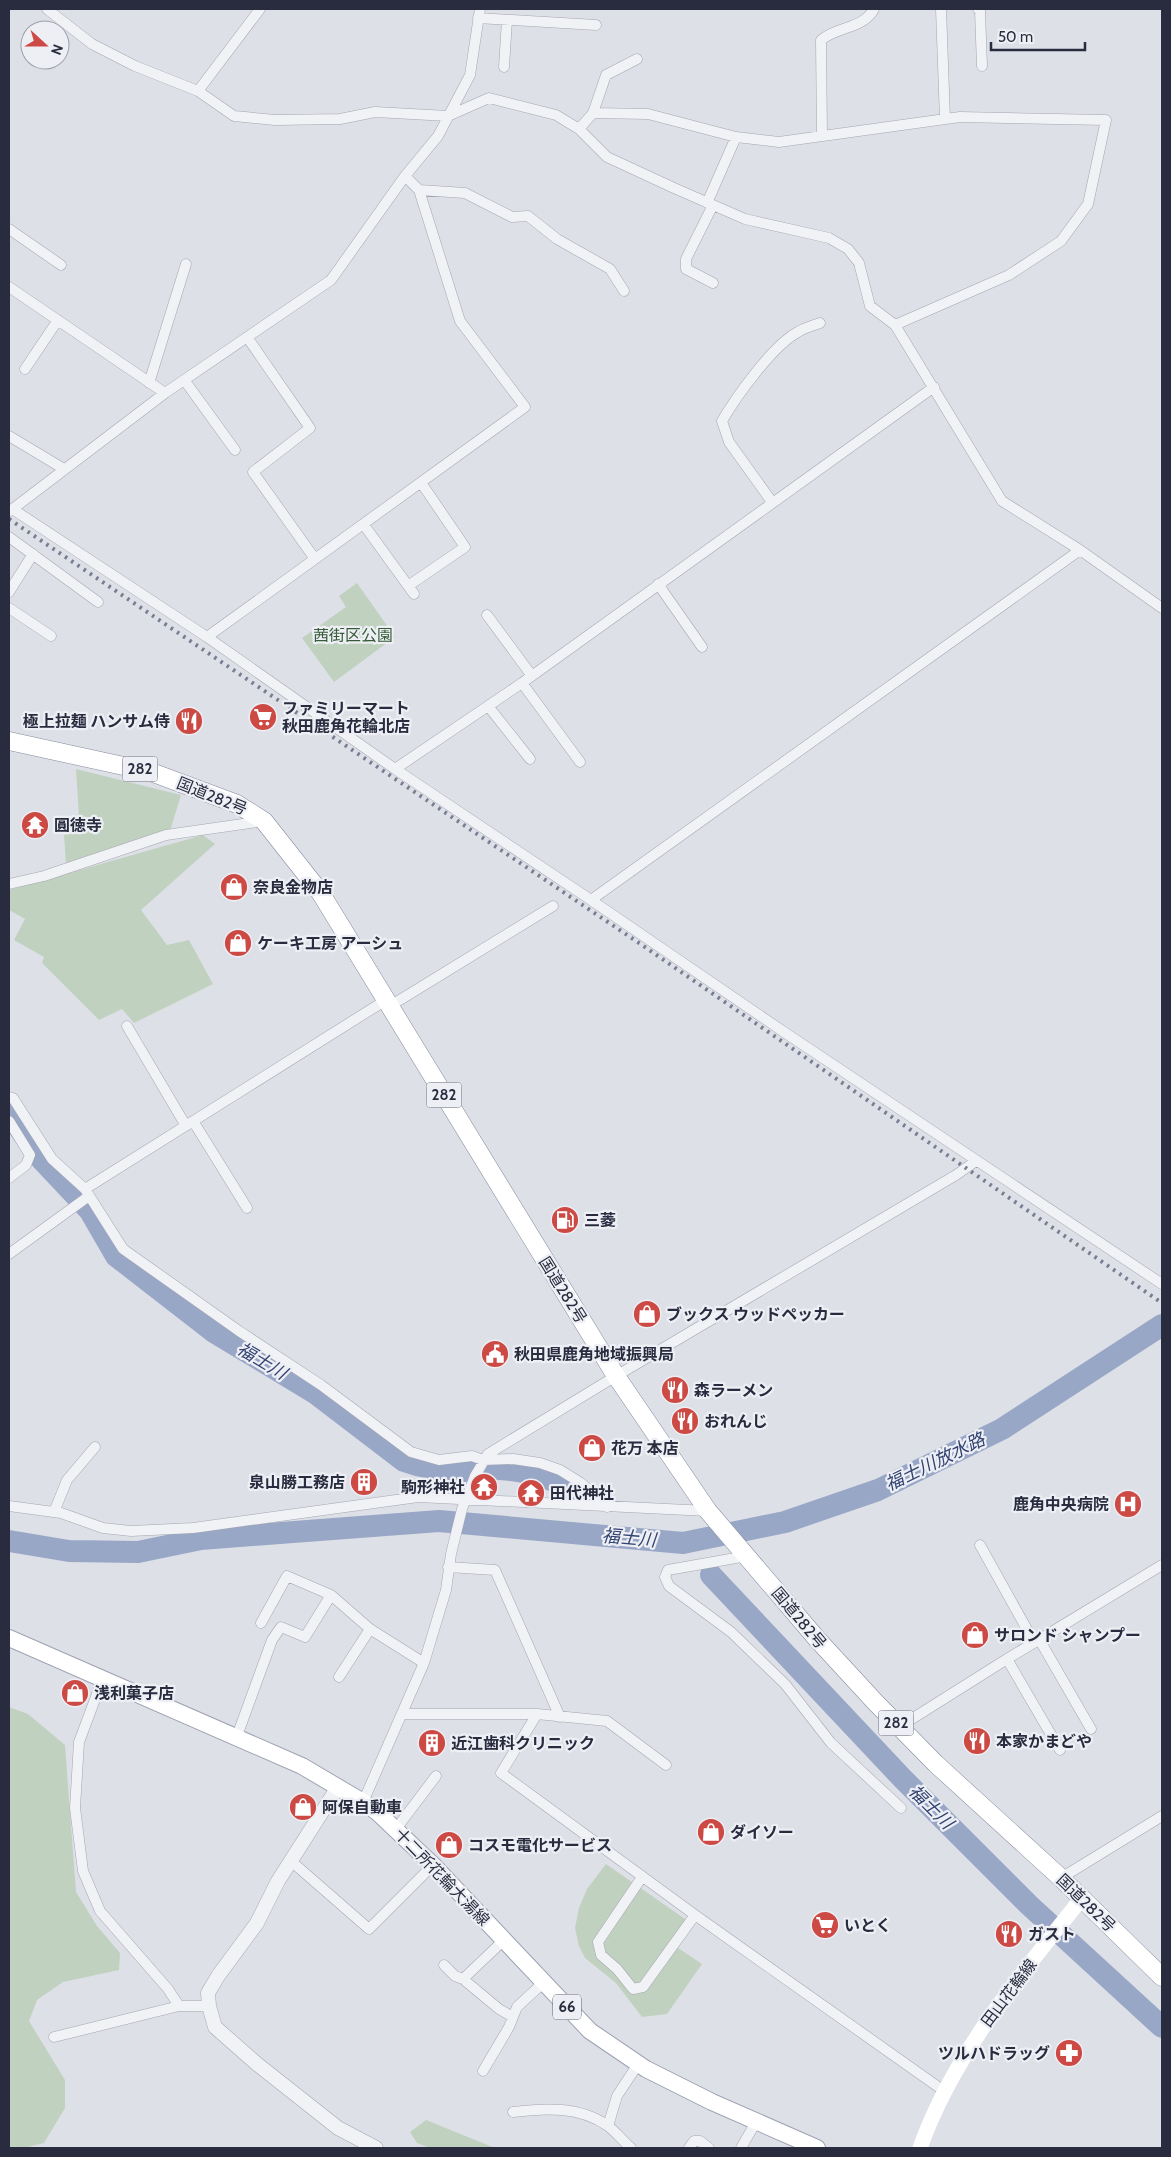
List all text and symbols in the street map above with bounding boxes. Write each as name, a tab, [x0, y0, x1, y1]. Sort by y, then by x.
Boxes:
north arrow	[20, 20, 70, 70]
scale bar	[991, 20, 1085, 52]
text: 50 m	[998, 28, 1033, 46]
text: N	[47, 42, 67, 58]
park label: 茜街区公園	[313, 626, 393, 645]
place label: ファミリーマート 秋田鹿角花輪北店	[282, 699, 410, 736]
supermarket icon: ファミリーマート 秋田鹿角花輪北店	[248, 702, 278, 732]
restaurant icon: 極上拉麺 ハンサム侍	[174, 706, 204, 736]
place label: 極上拉麺 ハンサム侍	[23, 712, 170, 731]
road number: 282	[122, 756, 158, 782]
street label: 国道282号	[174, 773, 250, 819]
temple icon: 圓徳寺	[20, 810, 50, 840]
place label: 圓徳寺	[54, 816, 102, 835]
shop icon: 奈良金物店	[219, 872, 249, 902]
place label: 奈良金物店	[253, 878, 333, 897]
shop icon: ケーキ工房 アーシュ	[223, 928, 253, 958]
place label: ケーキ工房 アーシュ	[257, 934, 403, 953]
road number: 282	[426, 1082, 462, 1108]
fuel station icon: 三菱	[550, 1205, 580, 1235]
place label: 三菱	[584, 1211, 616, 1230]
street label: 国道282号	[535, 1253, 591, 1327]
shop icon: ブックス ウッドペッカー	[632, 1299, 662, 1329]
place label: ブックス ウッドペッカー	[666, 1305, 845, 1324]
water label: 福士川	[233, 1338, 293, 1385]
public building icon: 秋田県鹿角地域振興局	[480, 1339, 510, 1369]
place label: 秋田県鹿角地域振興局	[514, 1345, 674, 1364]
restaurant icon: 森ラーメン	[660, 1375, 690, 1405]
place label: 森ラーメン	[694, 1381, 773, 1400]
restaurant icon: おれんじ	[670, 1406, 700, 1436]
place label: おれんじ	[704, 1412, 768, 1431]
water label: 福士川放水路	[882, 1428, 990, 1496]
shop icon: 花万 本店	[577, 1433, 607, 1463]
place label: 花万 本店	[611, 1439, 679, 1458]
building icon: 泉山勝工務店	[349, 1467, 379, 1497]
temple icon: 駒形神社	[469, 1472, 499, 1502]
place label: 泉山勝工務店	[249, 1473, 345, 1492]
place label: 駒形神社	[401, 1478, 465, 1497]
temple icon: 田代神社	[516, 1478, 546, 1508]
place label: 田代神社	[550, 1484, 614, 1503]
hospital icon: 鹿角中央病院	[1113, 1489, 1143, 1519]
place label: 鹿角中央病院	[1013, 1495, 1109, 1514]
water label: 福士川	[601, 1525, 659, 1551]
street label: 国道282号	[768, 1583, 830, 1653]
shop icon: サロンド シャンプー	[960, 1620, 990, 1650]
place label: サロンド シャンプー	[994, 1626, 1141, 1645]
shop icon: 浅利菓子店	[60, 1678, 90, 1708]
place label: 浅利菓子店	[94, 1684, 174, 1703]
road number: 282	[878, 1710, 914, 1736]
restaurant icon: 本家かまどや	[962, 1726, 992, 1756]
building icon: 近江歯科クリニック	[417, 1728, 447, 1758]
place label: 本家かまどや	[996, 1732, 1092, 1751]
place label: 近江歯科クリニック	[451, 1734, 595, 1753]
water label: 福士川	[904, 1780, 959, 1835]
shop icon: 阿保自動車	[288, 1792, 318, 1822]
place label: 阿保自動車	[322, 1798, 402, 1817]
shop icon: ダイソー	[696, 1817, 726, 1847]
place label: ダイソー	[730, 1823, 794, 1842]
street label: 十二所花輪大湯線	[391, 1824, 493, 1930]
shop icon: コスモ電化サービス	[434, 1830, 464, 1860]
place label: コスモ電化サービス	[468, 1836, 612, 1855]
street label: 国道282号	[1053, 1870, 1119, 1936]
supermarket icon: いとく	[810, 1910, 840, 1940]
place label: いとく	[844, 1916, 892, 1935]
restaurant icon: ガスト	[994, 1919, 1024, 1949]
place label: ガスト	[1028, 1925, 1076, 1944]
street label: 田山花輪線	[977, 1955, 1041, 2031]
road number: 66	[553, 1994, 581, 2020]
pharmacy icon: ツルハドラッグ	[1054, 2038, 1084, 2068]
place label: ツルハドラッグ	[938, 2044, 1050, 2063]

